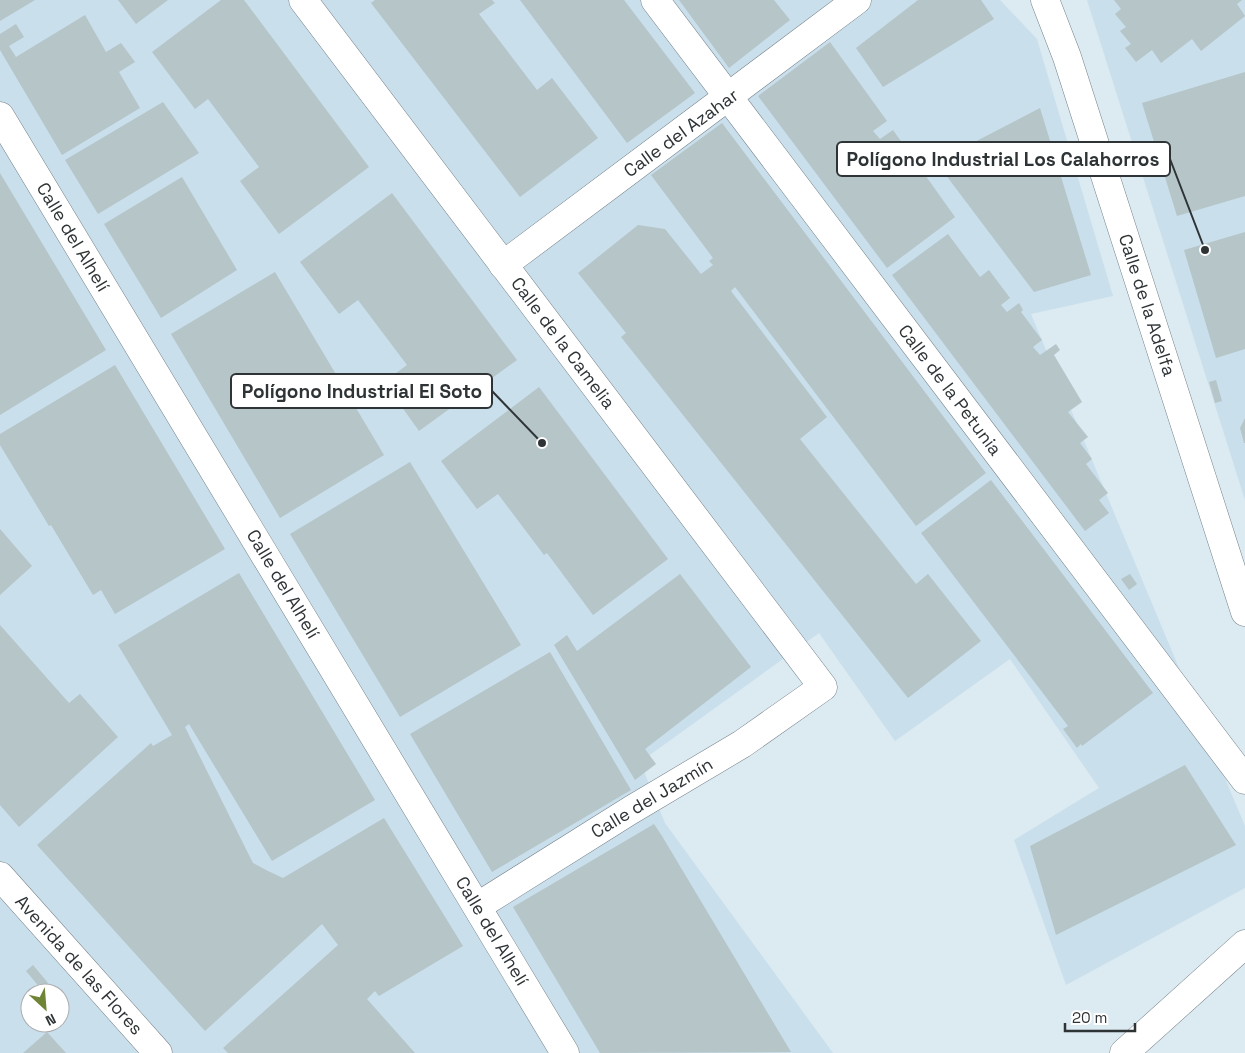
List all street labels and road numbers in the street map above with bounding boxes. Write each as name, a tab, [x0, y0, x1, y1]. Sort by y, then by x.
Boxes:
street label: Calle del Azahar	[619, 83, 743, 182]
street label: Calle del Alhelí	[32, 178, 115, 296]
street label: Calle de la Adelfa	[1114, 231, 1181, 379]
street label: Calle de la Camelia	[506, 272, 621, 413]
street label: Calle de la Petunia	[894, 320, 1007, 460]
street label: Calle del Alhelí	[242, 525, 325, 643]
street label: Calle del Jazmín	[587, 752, 717, 843]
street label: Calle del Alhelí	[451, 872, 534, 990]
street label: Avenida de las Flores	[10, 890, 148, 1039]

